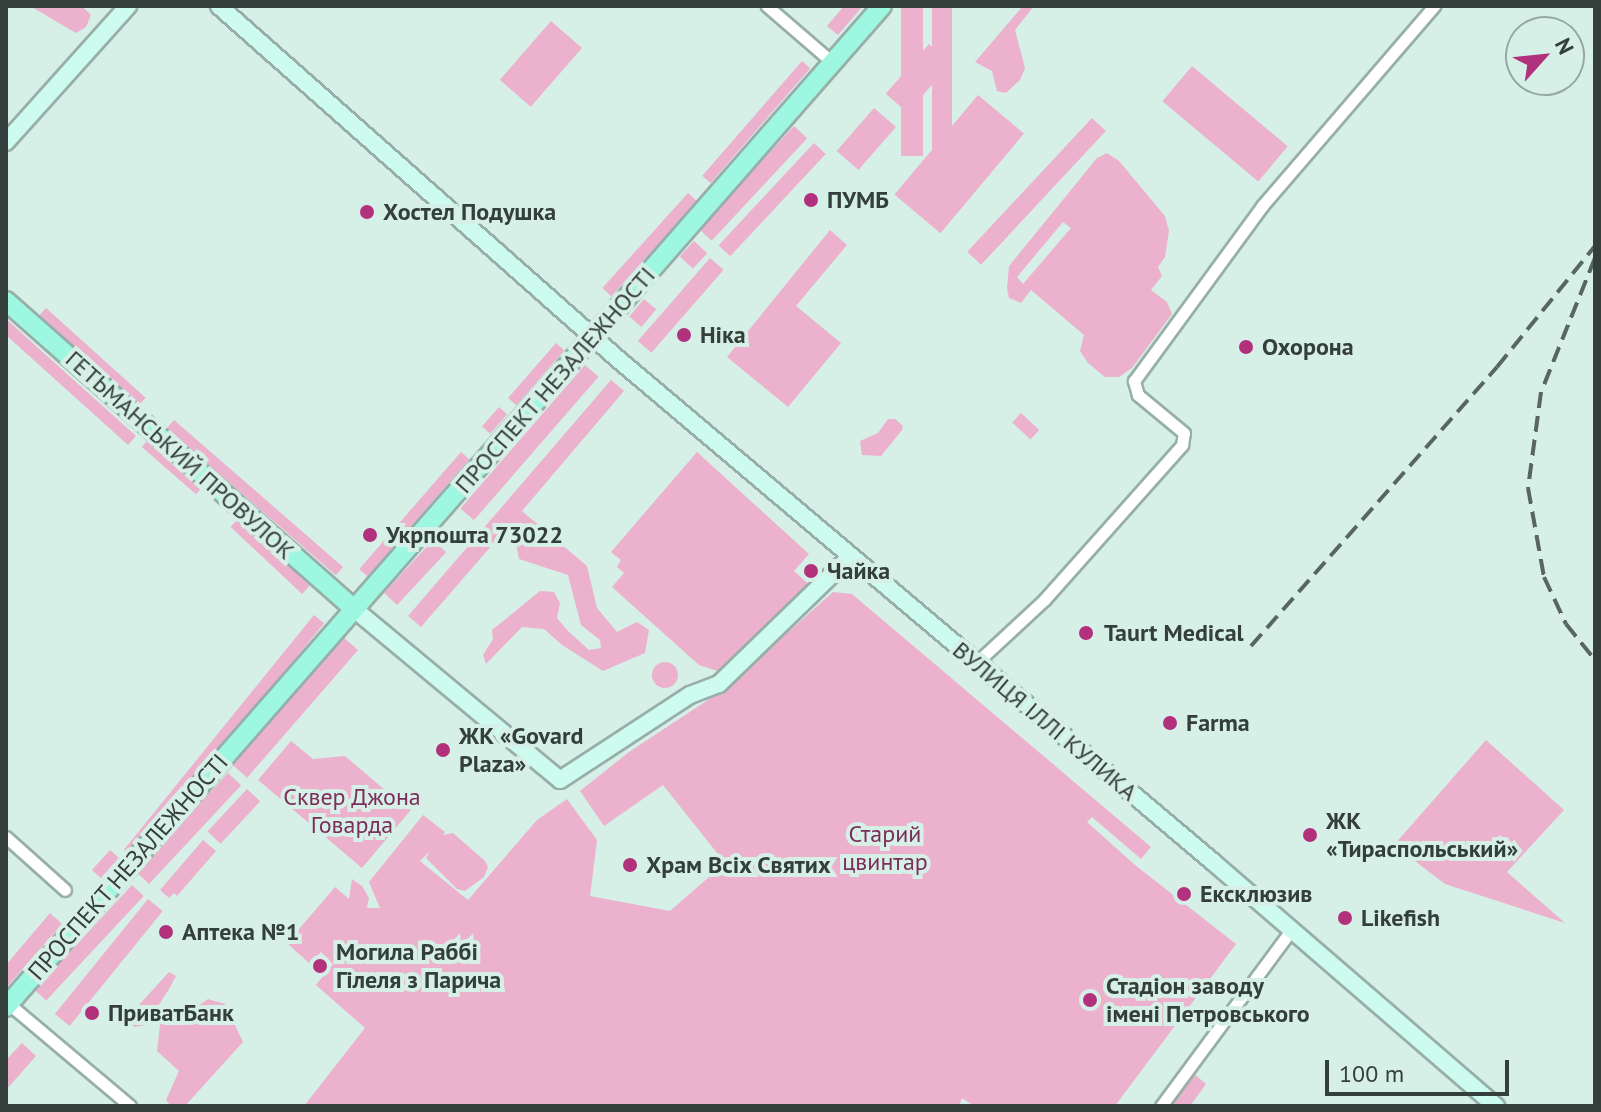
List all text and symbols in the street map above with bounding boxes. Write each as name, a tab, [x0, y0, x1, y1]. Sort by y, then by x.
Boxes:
north arrow	[1505, 16, 1585, 96]
text: N	[1549, 33, 1580, 59]
place label: ПУМБ	[827, 186, 889, 214]
marker: ПУМБ	[802, 191, 820, 209]
place label: Хостел Подушка	[383, 198, 556, 226]
marker: Хостел Подушка	[358, 203, 376, 221]
street label: ПРОСПЕКТ НЕЗАЛЕЖНОСТІ	[449, 261, 661, 499]
place label: Ніка	[700, 321, 746, 349]
marker: Ніка	[675, 326, 693, 344]
place label: Охорона	[1262, 333, 1354, 361]
marker: Охорона	[1237, 338, 1255, 356]
street label: ГЕТЬМАНСЬКИЙ ПРОВУЛОК	[60, 345, 300, 565]
place label: Укрпошта 73022	[386, 521, 563, 549]
marker: Укрпошта 73022	[361, 526, 379, 544]
place label: Чайка	[827, 557, 890, 585]
marker: Чайка	[802, 562, 820, 580]
place label: Taurt Medical	[1104, 619, 1244, 647]
marker: Taurt Medical	[1075, 622, 1097, 644]
street label: ВУЛИЦЯ ІЛЛІ КУЛИКА	[947, 635, 1143, 807]
place label: Farma	[1186, 709, 1250, 737]
marker: Farma	[1161, 714, 1179, 732]
place label: ЖК «Govard Plaza»	[459, 722, 584, 778]
marker: ЖК «Govard Plaza»	[434, 741, 452, 759]
street label: ПРОСПЕКТ НЕЗАЛЕЖНОСТІ	[22, 748, 234, 986]
park label: Сквер Джона Говарда	[283, 783, 421, 839]
place label: ЖК «Тираспольський»	[1326, 807, 1518, 863]
park label: Старий цвинтар	[842, 820, 928, 876]
marker: ЖК «Тираспольський»	[1301, 826, 1319, 844]
place label: Храм Всіх Святих	[646, 851, 831, 879]
marker: Храм Всіх Святих	[621, 856, 639, 874]
place label: Ексклюзив	[1200, 880, 1312, 908]
marker: Ексклюзив	[1175, 885, 1193, 903]
place label: Likefish	[1361, 904, 1440, 932]
marker: Likefish	[1336, 909, 1354, 927]
place label: Аптека №1	[182, 918, 299, 946]
marker: Аптека №1	[157, 923, 175, 941]
place label: Могила Раббі Гілеля з Парича	[336, 938, 501, 994]
marker: Могила Раббі Гілеля з Парича	[311, 957, 329, 975]
place label: Стадіон заводу імені Петровського	[1106, 972, 1310, 1028]
marker: Стадіон заводу імені Петровського	[1081, 991, 1099, 1009]
place label: ПриватБанк	[108, 999, 234, 1027]
marker: ПриватБанк	[83, 1004, 101, 1022]
scale bar	[1329, 1044, 1513, 1094]
text: 100 m	[1339, 1058, 1404, 1089]

